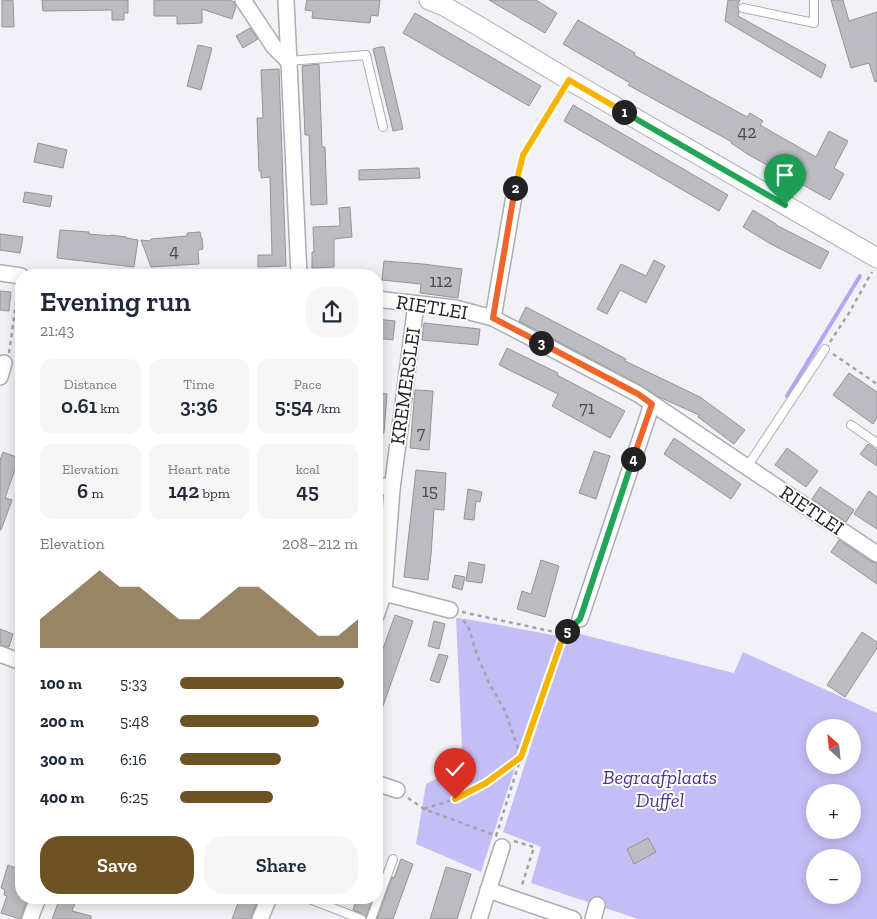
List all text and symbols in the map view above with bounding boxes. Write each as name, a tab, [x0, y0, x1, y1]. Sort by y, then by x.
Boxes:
pin: 1	[612, 100, 636, 124]
text: 1	[622, 104, 627, 121]
house number: 42	[738, 121, 756, 143]
pin	[764, 154, 806, 205]
icon: arrive	[771, 161, 799, 189]
pin: 2	[502, 176, 528, 200]
text: 2	[512, 180, 519, 197]
house number: 4	[169, 240, 179, 262]
house number: 112	[429, 270, 453, 292]
text: Evening run	[40, 285, 191, 318]
button: share	[306, 286, 358, 338]
street label: RIETLEI	[395, 290, 469, 324]
text: 21:43	[40, 321, 74, 340]
street label: KREMERSLEI	[385, 326, 425, 446]
pin: 3	[528, 330, 554, 356]
text: 3	[538, 335, 545, 352]
text: Distance	[64, 376, 117, 393]
text: Time	[183, 376, 215, 393]
text: Pace	[294, 376, 322, 393]
text: 0.61	[61, 393, 97, 418]
text: 3:36	[180, 393, 218, 418]
text: 5:54	[275, 393, 313, 418]
house number: 71	[579, 397, 595, 419]
text: km	[97, 400, 120, 417]
text: /km	[313, 400, 341, 417]
house number: 7	[417, 422, 426, 444]
pin: 4	[620, 446, 646, 472]
text: 4	[630, 451, 637, 468]
text: Elevation	[62, 461, 119, 478]
text: Heart rate	[168, 461, 230, 478]
text: kcal	[296, 461, 320, 478]
text: 6	[77, 478, 88, 503]
text: 142	[168, 478, 199, 503]
text: 45	[296, 478, 319, 503]
house number: 15	[422, 480, 438, 502]
street label: RIETLEI	[775, 480, 849, 540]
text: m	[88, 485, 104, 502]
text: bpm	[199, 485, 230, 502]
text: Elevation	[40, 534, 105, 553]
text: 208–212 m	[282, 534, 358, 553]
pin: 5	[554, 618, 580, 644]
text: 5	[564, 623, 571, 640]
text: 100 m	[40, 674, 82, 693]
text: 5:33	[120, 674, 147, 693]
text: 200 m	[40, 712, 84, 731]
text: 5:48	[120, 712, 149, 731]
north arrow	[806, 719, 861, 774]
map controls	[806, 719, 861, 904]
pin	[434, 748, 476, 799]
text: 300 m	[40, 750, 84, 769]
text: 6:16	[120, 750, 147, 769]
icon: check	[441, 755, 469, 783]
park label: Begraafplaats Duffel	[603, 765, 717, 812]
button: +	[806, 784, 861, 839]
text: 400 m	[40, 788, 85, 807]
text: 6:25	[120, 788, 149, 807]
button: Save	[40, 836, 194, 894]
button: Share	[204, 836, 358, 894]
button: −	[806, 849, 861, 904]

